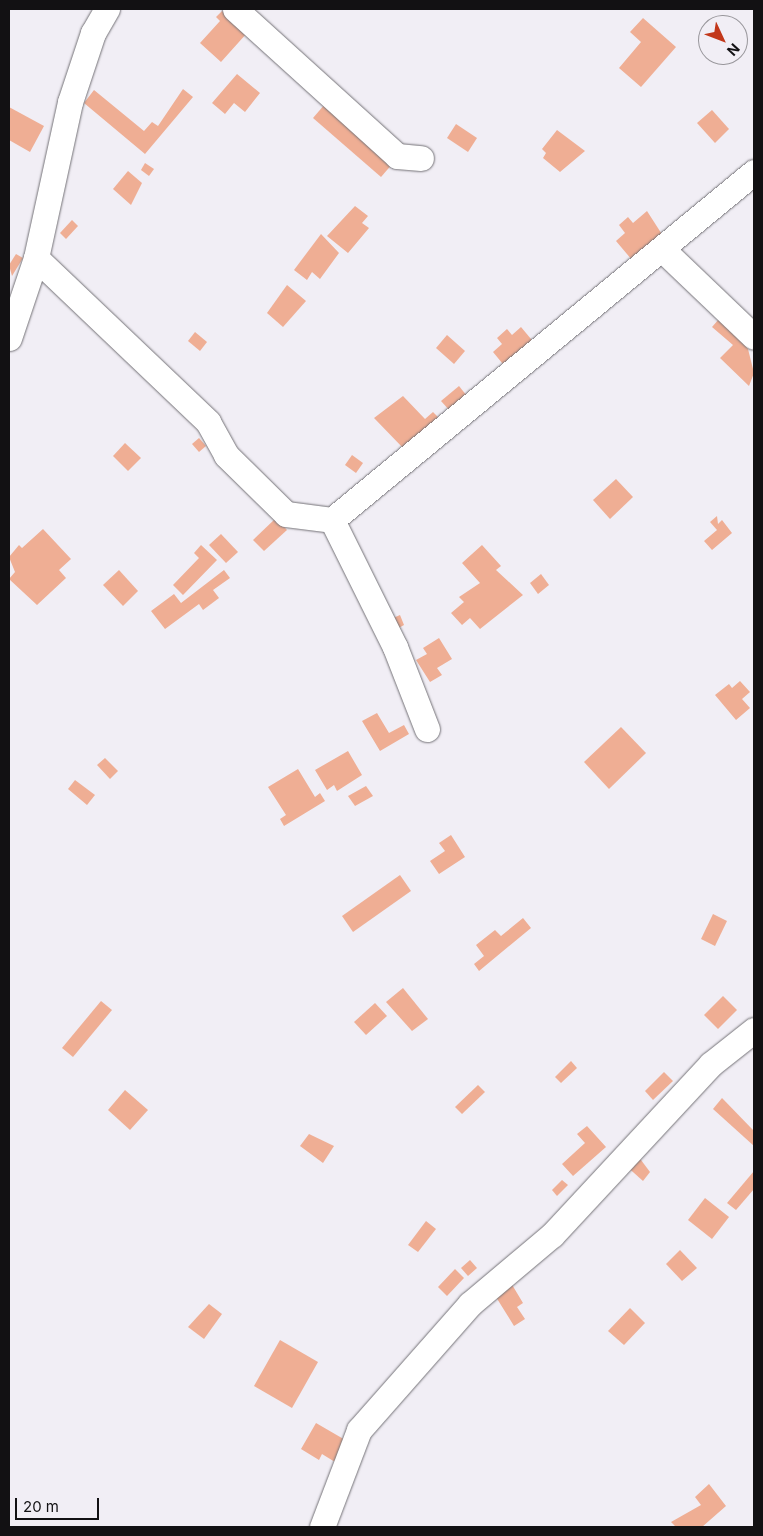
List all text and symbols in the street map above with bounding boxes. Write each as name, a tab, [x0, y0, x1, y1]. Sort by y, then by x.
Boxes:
north arrow	[698, 15, 748, 65]
text: N	[724, 40, 743, 60]
scale bar	[18, 1488, 101, 1520]
text: 20 m	[23, 1497, 59, 1516]

